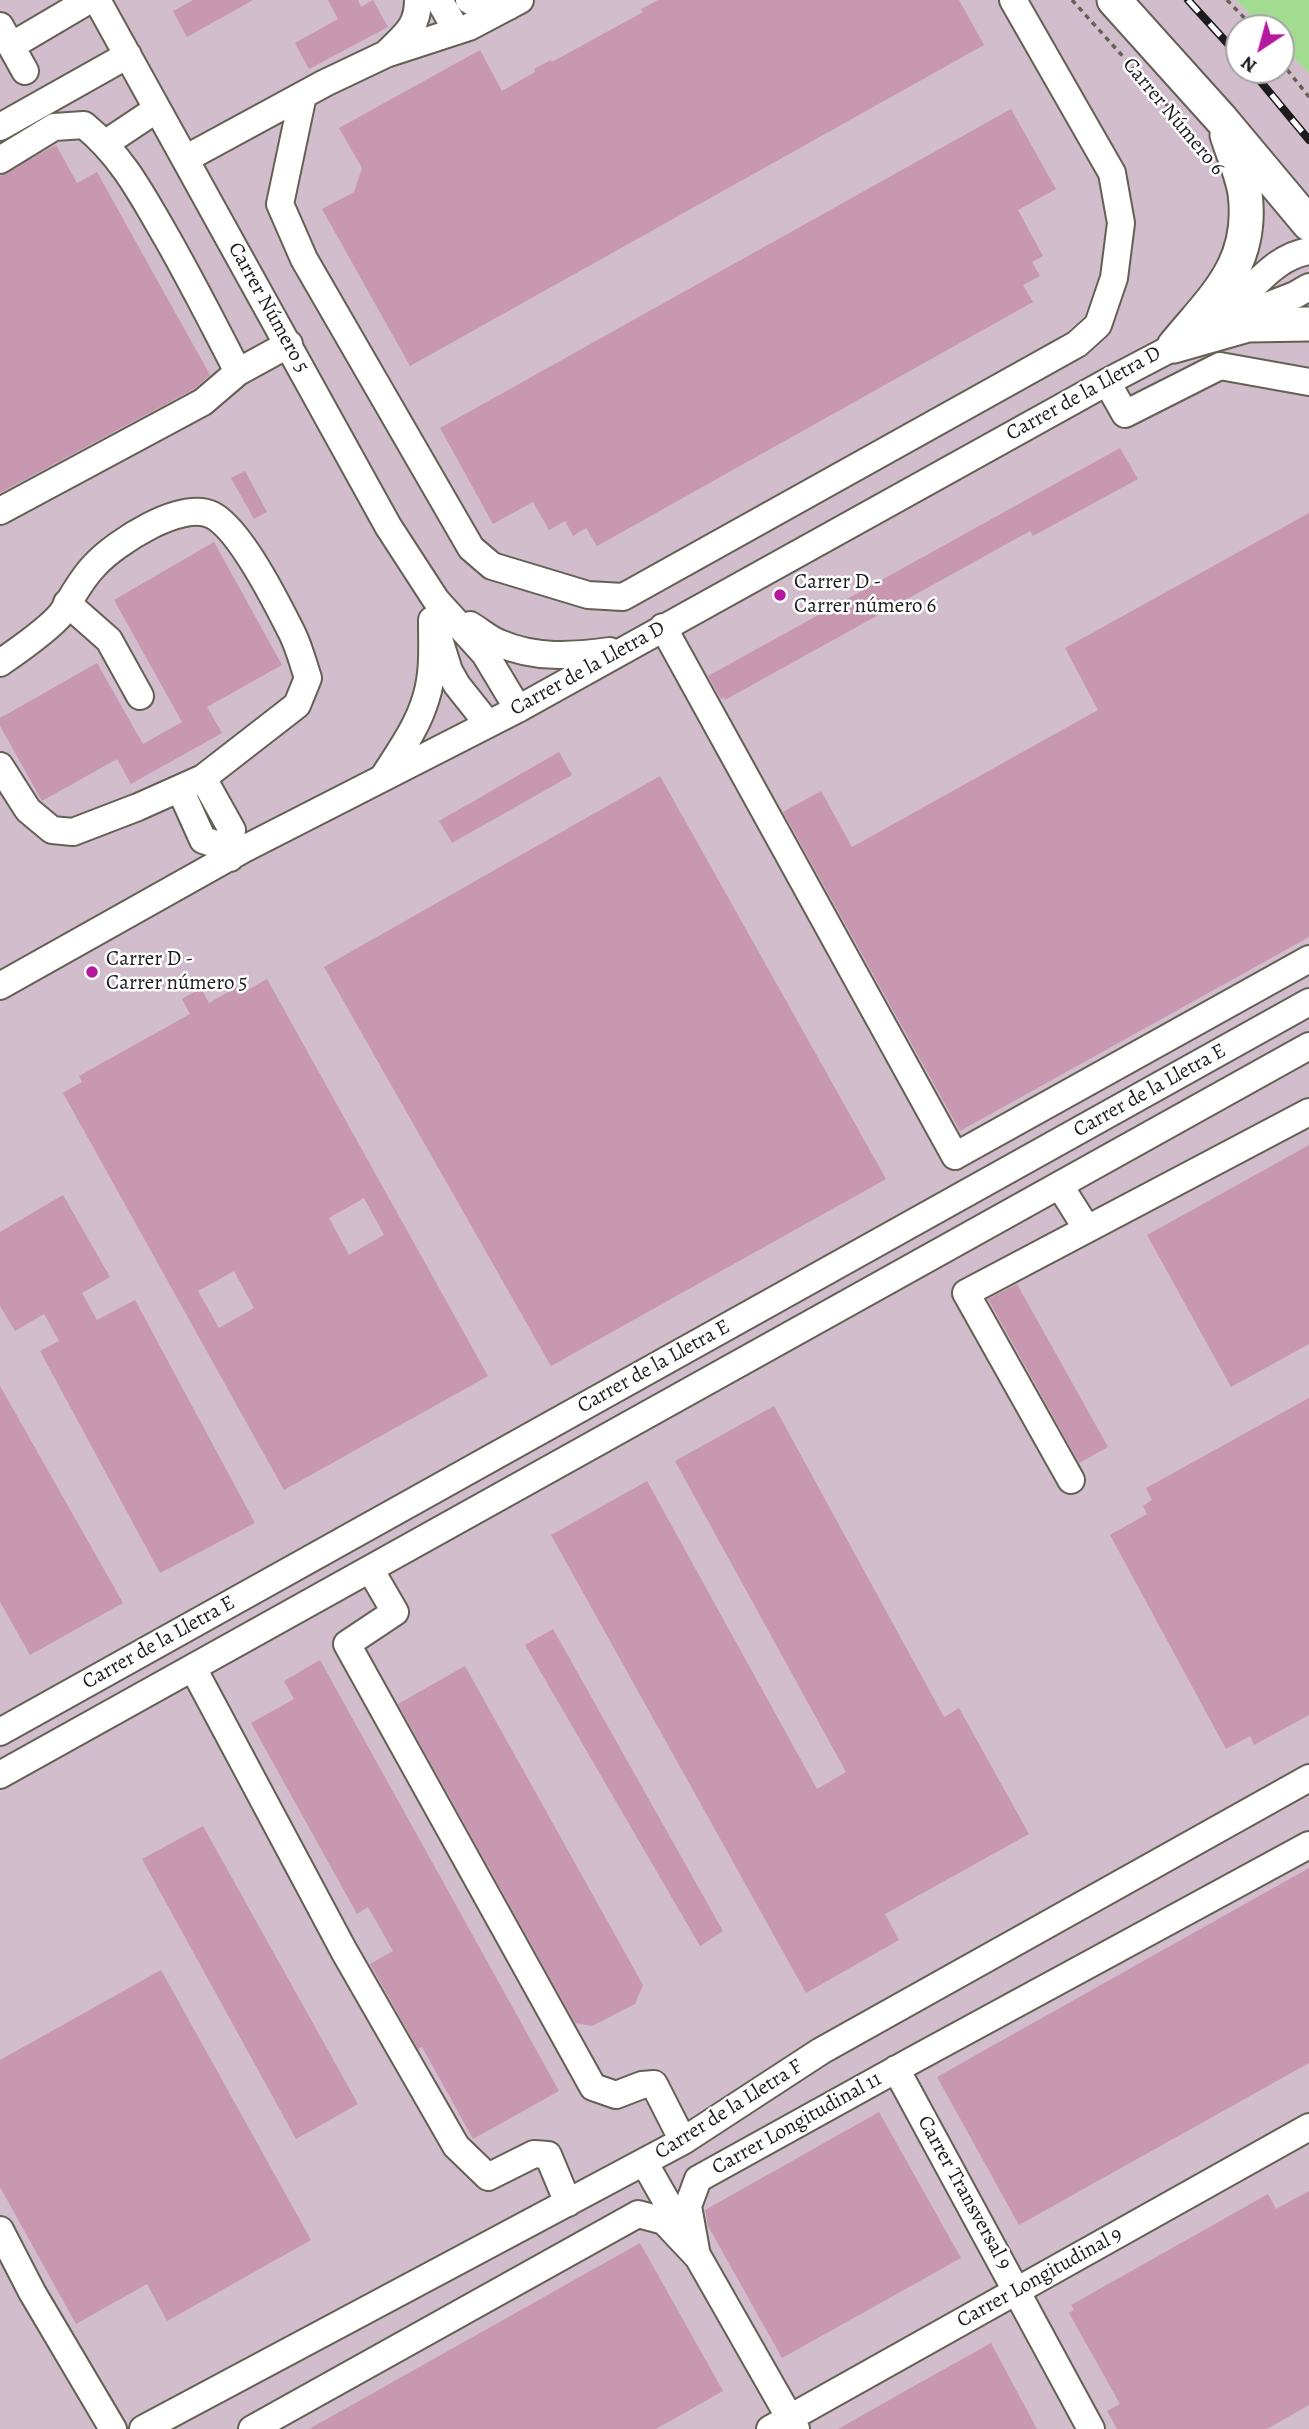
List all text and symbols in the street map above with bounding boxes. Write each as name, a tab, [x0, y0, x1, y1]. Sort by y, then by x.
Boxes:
north arrow	[1225, 14, 1295, 84]
text: N	[1236, 50, 1262, 79]
street label: Carrer Número 6	[1116, 53, 1230, 181]
street label: Carrer Número 5	[222, 238, 314, 378]
street label: Carrer de la Lletra D	[1002, 341, 1166, 447]
place label: Carrer D - Carrer número 6	[794, 570, 936, 620]
marker: Carrer D - Carrer número 6	[772, 587, 788, 603]
street label: Carrer de la Lletra D	[506, 616, 670, 722]
place label: Carrer D - Carrer número 5	[106, 947, 248, 997]
marker: Carrer D - Carrer número 5	[84, 964, 100, 980]
street label: Carrer de la Lletra E	[1069, 1039, 1231, 1143]
street label: Carrer de la Lletra E	[573, 1315, 735, 1419]
street label: Carrer de la Lletra E	[78, 1591, 240, 1695]
street label: Carrer de la Lletra F	[651, 2055, 807, 2165]
street label: Carrer Longitudinal 11	[708, 2067, 886, 2181]
street label: Carrer Transversal 9	[911, 2112, 1017, 2274]
street label: Carrer Longitudinal 9	[953, 2222, 1127, 2334]

